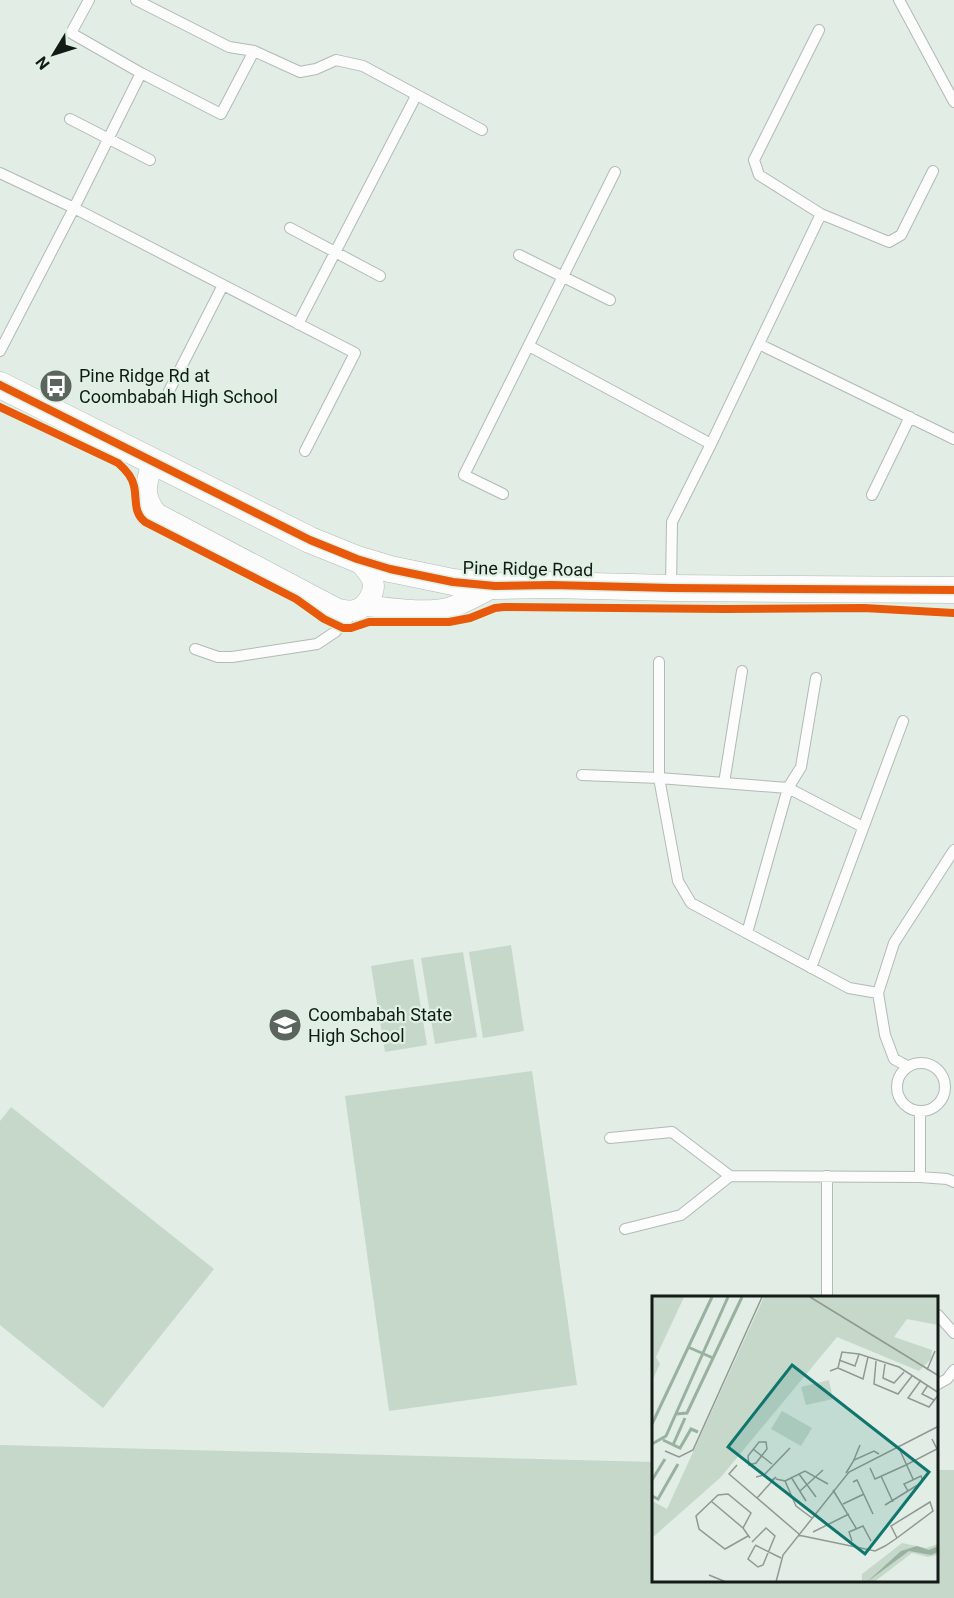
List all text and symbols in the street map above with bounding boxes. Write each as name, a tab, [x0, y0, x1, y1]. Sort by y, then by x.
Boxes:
north arrow	[24, 24, 84, 84]
text: N	[32, 53, 54, 73]
place label: Pine Ridge Rd at Coombabah High School	[79, 365, 278, 407]
bus stop icon: Pine Ridge Rd at Coombabah High School	[38, 368, 74, 404]
street label: Pine Ridge Road	[462, 557, 594, 580]
place label: Coombabah State High School	[308, 1004, 452, 1046]
school or university icon: Coombabah State High School	[267, 1007, 303, 1043]
inset map	[652, 1296, 939, 1583]

